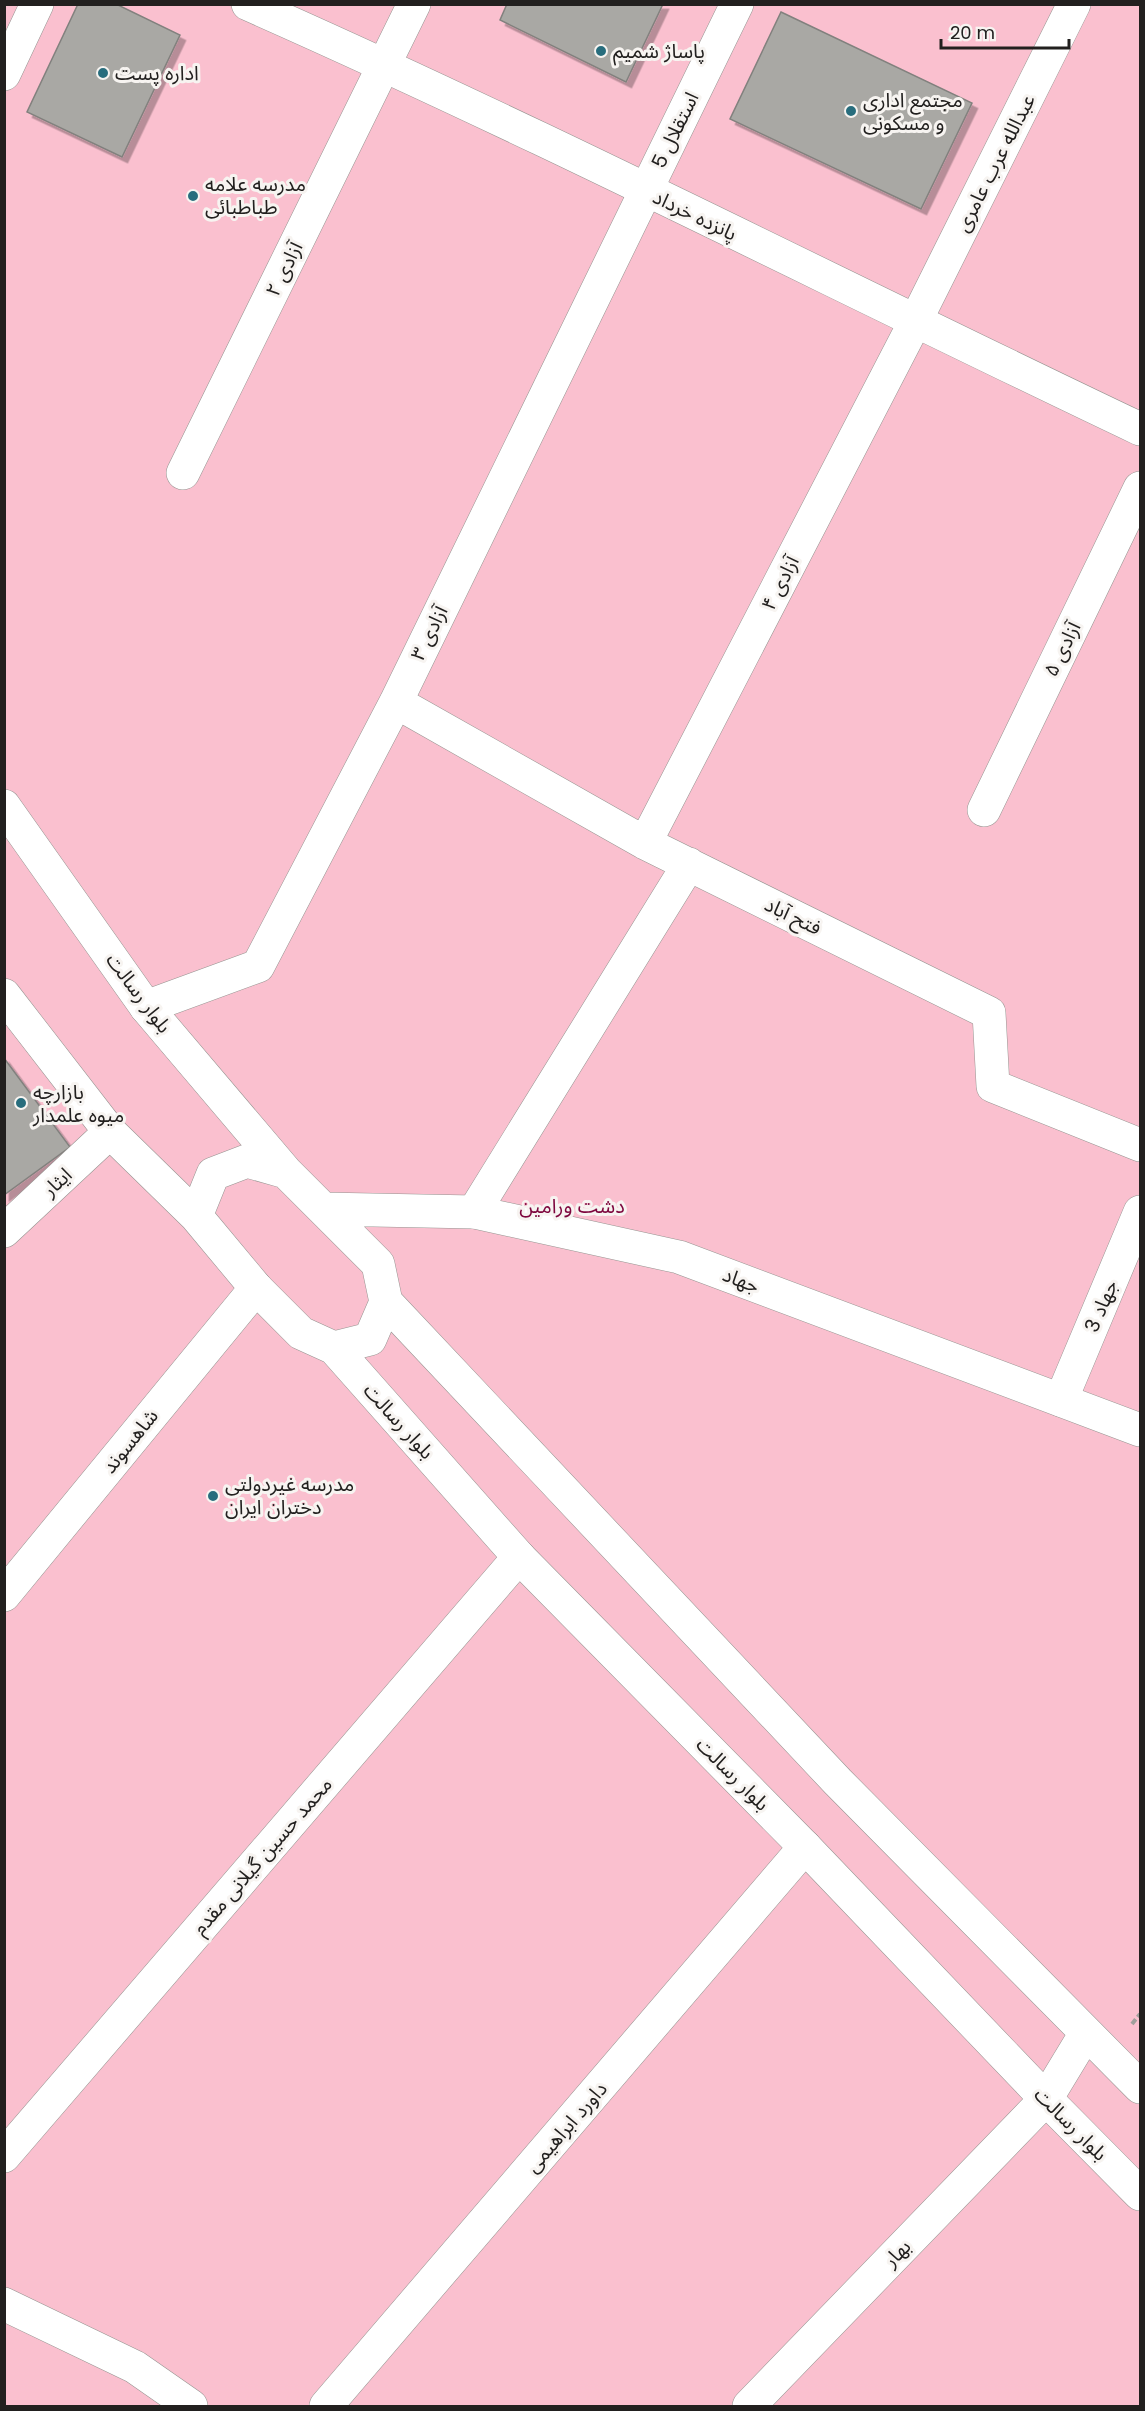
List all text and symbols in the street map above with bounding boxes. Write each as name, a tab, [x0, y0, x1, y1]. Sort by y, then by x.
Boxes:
scale bar	[941, 12, 1068, 50]
text: 20 m	[950, 20, 995, 45]
place label: پاساژ شمیم	[613, 37, 705, 66]
marker: پاساژ شمیم	[594, 44, 608, 58]
place label: اداره پست	[115, 59, 199, 87]
marker: اداره پست	[96, 66, 110, 80]
place label: مجتمع اداری و مسکونی	[863, 86, 963, 137]
street label: استقلال 5	[645, 87, 705, 173]
street label: عبدالله عرب عامری	[948, 89, 1042, 237]
marker: مجتمع اداری و مسکونی	[844, 104, 858, 118]
place label: مدرسه علامه طباطبائی	[205, 170, 306, 221]
street label: پانزده خرداد	[648, 183, 742, 247]
marker: مدرسه علامه طباطبائی	[186, 189, 200, 203]
street label: آزادی ۲	[259, 236, 310, 301]
street label: آزادی ۴	[754, 550, 806, 615]
street label: آزادی ۳	[404, 600, 455, 665]
street label: آزادی ۵	[1037, 616, 1088, 681]
street label: فتح آباد	[759, 890, 826, 943]
street label: بلوار رسالت	[100, 947, 178, 1039]
place label: بازارچه میوه علمدار	[32, 1078, 124, 1129]
marker: بازارچه میوه علمدار	[14, 1096, 28, 1110]
street label: ایثار	[35, 1161, 78, 1204]
park label: دشت ورامین	[519, 1192, 625, 1220]
street label: جهاد	[719, 1260, 763, 1300]
street label: جهاد 3	[1077, 1275, 1125, 1337]
street label: بلوار رسالت	[357, 1377, 441, 1465]
street label: شاهسوند	[95, 1403, 165, 1479]
place label: مدرسه غیردولتی دختران ایران	[225, 1470, 354, 1521]
marker: مدرسه غیردولتی دختران ایران	[206, 1489, 220, 1503]
street label: بلوار رسالت	[690, 1731, 776, 1817]
street label: محمد حسین گیلانی مقدم	[186, 1771, 339, 1942]
street label: داورد ابراهیمی	[519, 2075, 613, 2179]
street label: بلوار رسالت	[1028, 2081, 1114, 2167]
street label: بهار	[876, 2233, 917, 2274]

